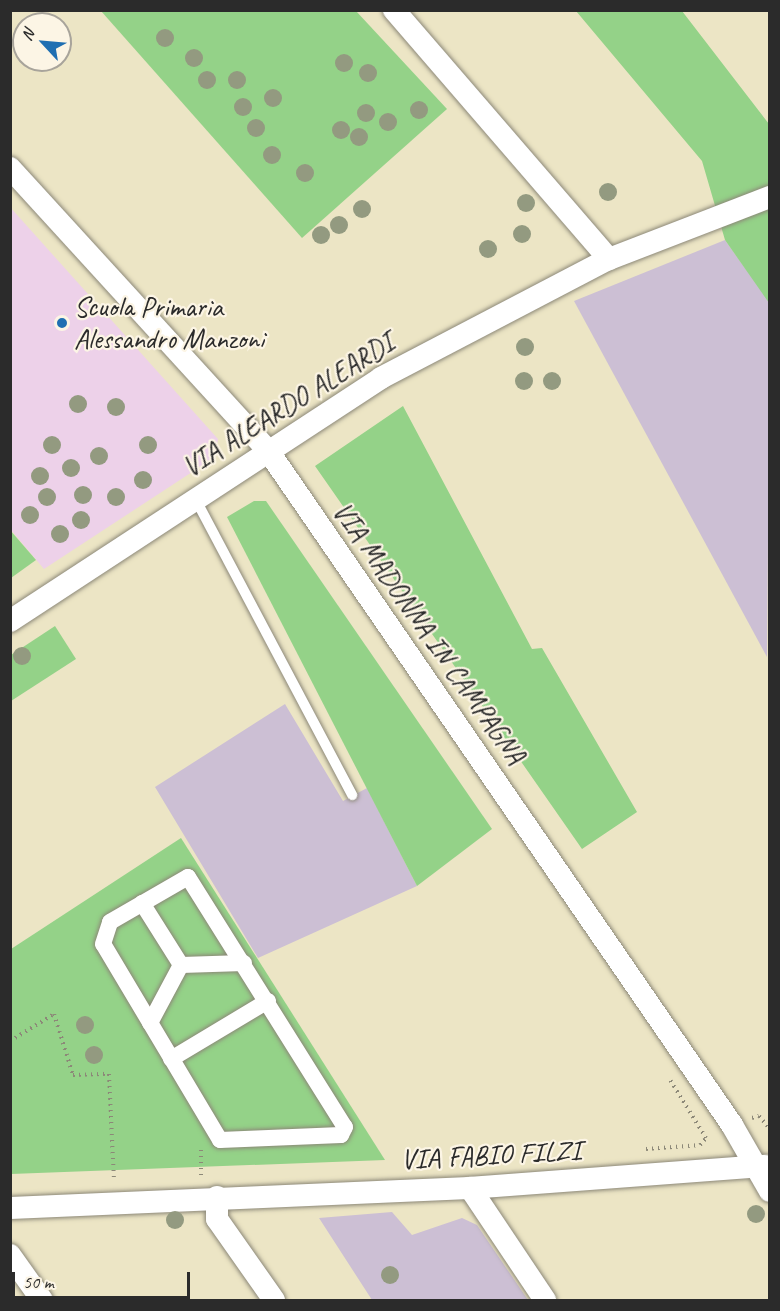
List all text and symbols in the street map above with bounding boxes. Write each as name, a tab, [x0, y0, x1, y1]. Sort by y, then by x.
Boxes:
north arrow	[12, 12, 72, 72]
text: N	[16, 26, 39, 44]
place label: Scuola Primaria Alessandro Manzoni	[74, 290, 264, 356]
marker: Scuola Primaria Alessandro Manzoni	[55, 316, 69, 330]
street label: VIA ALEARDO ALEARDI	[176, 326, 400, 484]
street label: VIA MADONNA IN CAMPAGNA	[325, 495, 533, 771]
street label: VIA FABIO FILZI	[400, 1134, 582, 1176]
scale bar	[15, 1260, 194, 1298]
text: 50 m	[23, 1271, 54, 1293]

